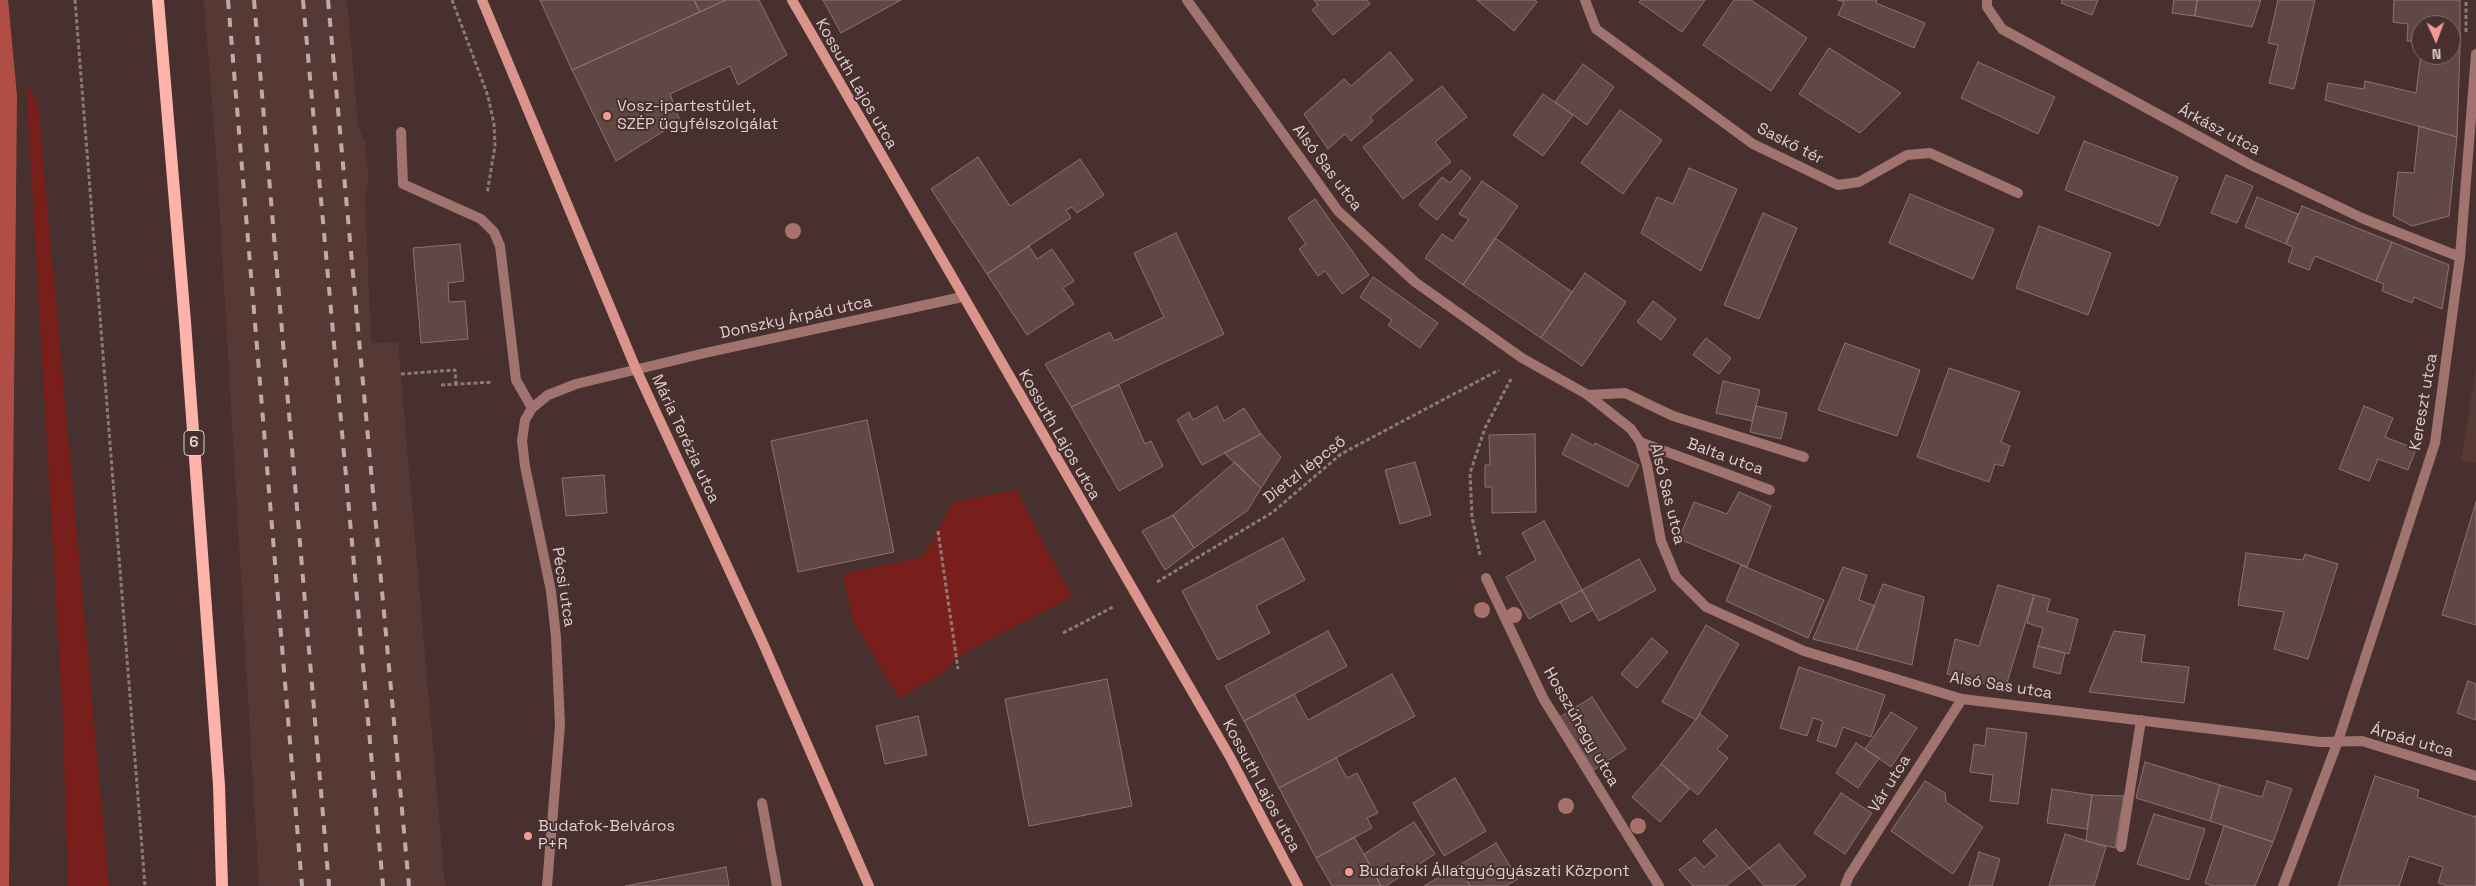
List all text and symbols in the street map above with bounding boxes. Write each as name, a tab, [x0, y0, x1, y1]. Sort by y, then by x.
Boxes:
street label: Kossuth Lajos utca	[811, 15, 901, 153]
north arrow	[2411, 15, 2461, 65]
text: N	[2431, 45, 2442, 63]
place label: Vosz-ipartestület, SZÉP ügyfélszolgálat	[617, 97, 778, 135]
street label: Árkász utca	[2175, 100, 2263, 160]
marker: Vosz-ipartestület, SZÉP ügyfélszolgálat	[601, 110, 613, 122]
street label: Saskő tér	[1754, 119, 1826, 169]
street label: Alsó Sas utca	[1288, 121, 1366, 215]
street label: Donszky Árpád utca	[718, 292, 874, 344]
street label: Kereszt utca	[2406, 352, 2442, 452]
street label: Kossuth Lajos utca	[1014, 366, 1104, 504]
street label: Mária Terézia utca	[647, 372, 723, 506]
road number: 6	[184, 430, 204, 456]
street label: Dietzl lépcső	[1260, 432, 1350, 508]
street label: Balta utca	[1684, 434, 1766, 480]
street label: Alsó Sas utca	[1645, 441, 1689, 547]
street label: Pécsi utca	[547, 546, 579, 628]
street label: Hosszúhegy utca	[1539, 664, 1623, 790]
street label: Alsó Sas utca	[1948, 668, 2054, 704]
street label: Kossuth Lajos utca	[1218, 717, 1304, 855]
street label: Árpád utca	[2368, 720, 2456, 762]
street label: Vár utca	[1865, 752, 1915, 816]
place label: Budafok-Belváros P+R	[538, 817, 675, 855]
marker: Budafok-Belváros P+R	[522, 830, 534, 842]
place label: Budafoki Állatgyógyászati Központ	[1359, 862, 1630, 882]
marker: Budafoki Állatgyógyászati Központ	[1343, 866, 1355, 878]

